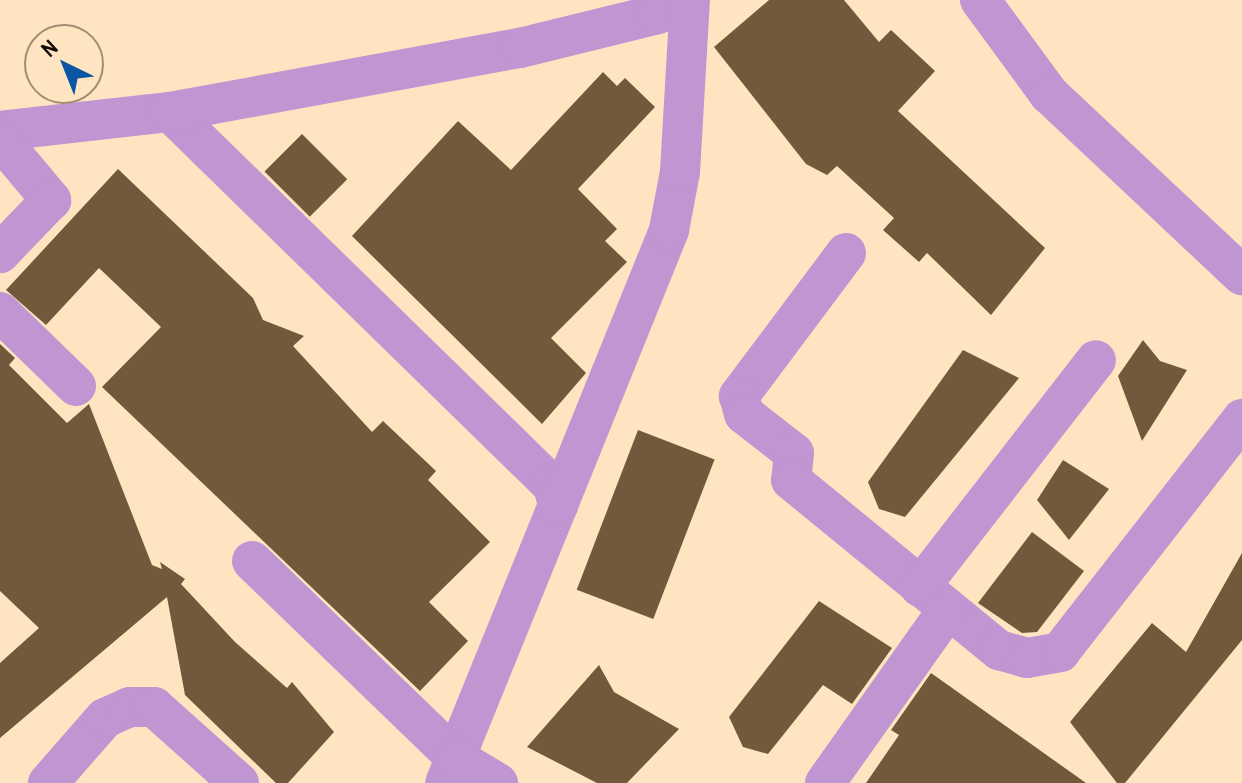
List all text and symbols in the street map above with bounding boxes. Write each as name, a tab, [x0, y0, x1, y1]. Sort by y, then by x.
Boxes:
north arrow	[24, 24, 104, 104]
text: N	[34, 32, 64, 63]

